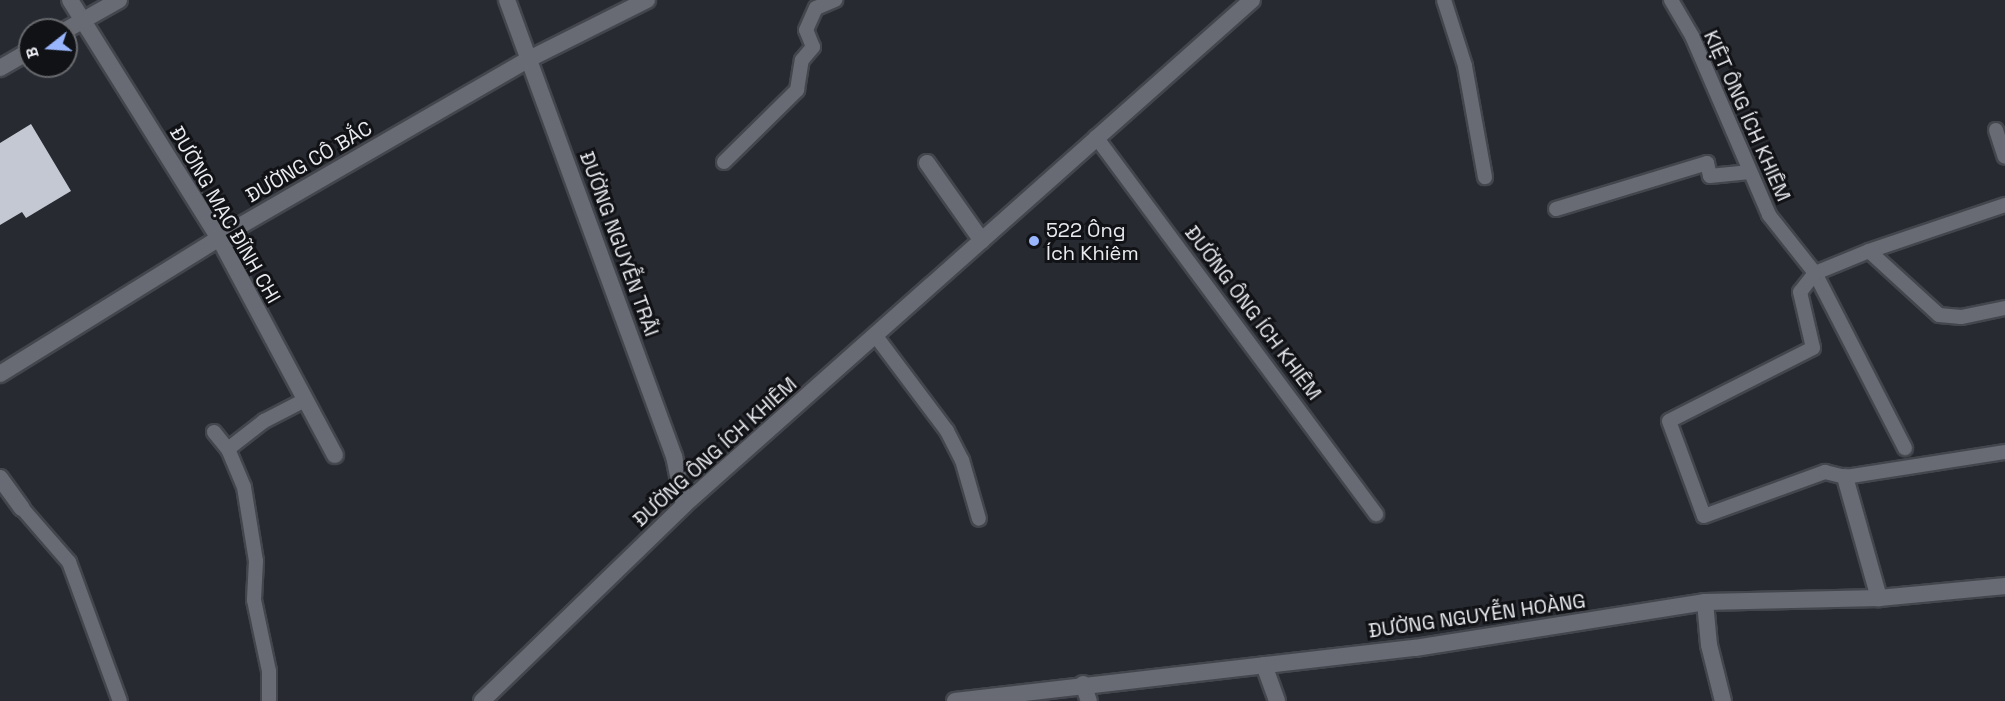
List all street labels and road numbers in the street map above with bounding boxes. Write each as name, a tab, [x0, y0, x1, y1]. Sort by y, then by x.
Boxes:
street label: KIỆT ÔNG ÍCH KHIÊM	[1698, 27, 1796, 205]
street label: ĐƯỜNG CÔ BẮC	[242, 116, 376, 208]
street label: ĐƯỜNG MẠC ĐĨNH CHI	[165, 122, 285, 308]
street label: ĐƯỜNG NGUYỄN TRÃI	[574, 148, 664, 340]
street label: ĐƯỜNG ÔNG ÍCH KHIÊM	[1180, 221, 1326, 405]
street label: ĐƯỜNG ÔNG ÍCH KHIÊM	[628, 372, 802, 532]
street label: ĐƯỜNG NGUYỄN HOÀNG	[1367, 589, 1587, 643]

